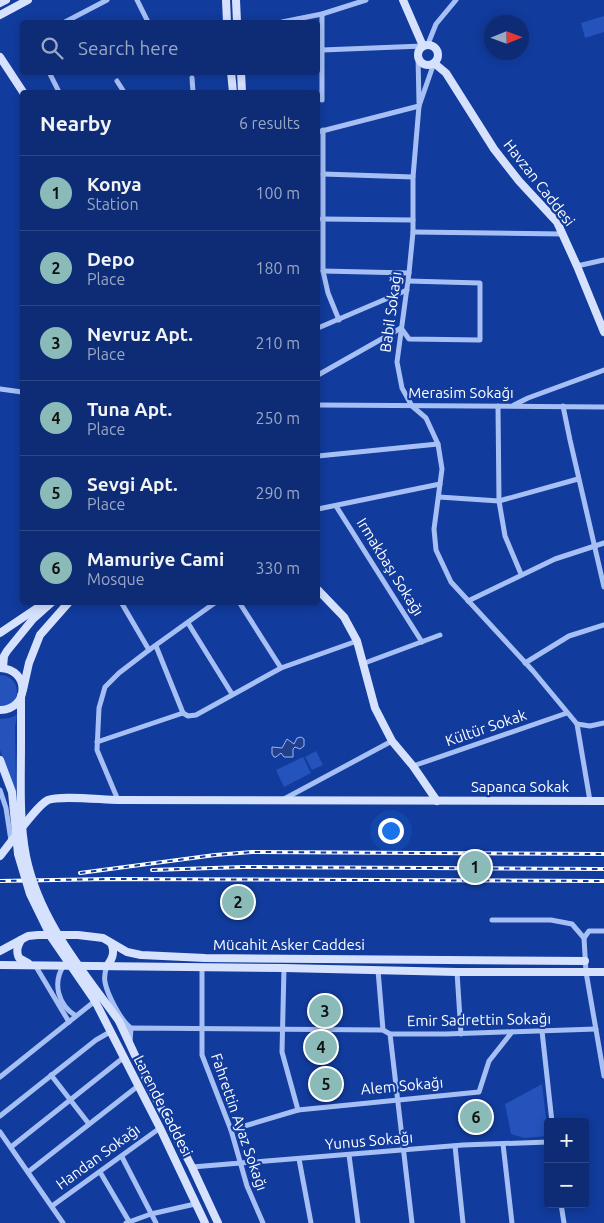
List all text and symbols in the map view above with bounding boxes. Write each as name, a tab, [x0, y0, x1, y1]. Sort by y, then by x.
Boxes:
north arrow	[484, 15, 529, 60]
search box	[20, 20, 320, 75]
icon: search	[38, 34, 66, 62]
text: Search here	[78, 37, 178, 59]
text: Nearby	[40, 111, 111, 135]
text: 6 results	[239, 114, 300, 132]
street label: Havzan Caddesi	[500, 136, 578, 229]
text: Konya	[87, 173, 142, 195]
text: 1	[51, 184, 61, 202]
text: 100 m	[255, 184, 300, 202]
text: Station	[87, 195, 139, 213]
text: Depo	[87, 248, 135, 270]
text: 2	[51, 259, 61, 277]
text: 180 m	[255, 259, 300, 277]
text: Place	[87, 270, 125, 288]
street label: Babil Sokağı	[376, 271, 405, 353]
text: Nevruz Apt.	[87, 323, 193, 345]
text: 3	[51, 334, 61, 352]
text: 210 m	[255, 334, 300, 352]
text: Place	[87, 345, 125, 363]
street label: Merasim Sokağı	[408, 384, 514, 401]
text: Tuna Apt.	[87, 398, 172, 420]
text: 4	[51, 409, 61, 427]
text: 250 m	[255, 409, 300, 427]
text: Place	[87, 420, 125, 438]
text: Sevgi Apt.	[87, 473, 178, 495]
text: 5	[51, 484, 61, 502]
text: 290 m	[255, 484, 300, 502]
text: Place	[87, 495, 125, 513]
street label: Irmakbaşı Sokağı	[354, 515, 427, 619]
text: Mamuriye Cami	[87, 548, 224, 570]
text: 6	[51, 559, 61, 577]
text: 330 m	[255, 559, 300, 577]
text: Mosque	[87, 570, 145, 588]
street label: Kültür Sokak	[443, 706, 529, 749]
street label: Sapanca Sokak	[471, 778, 570, 795]
your location	[378, 818, 404, 844]
pin: 1	[459, 848, 491, 886]
pin: 2	[222, 883, 254, 921]
street label: Mücahit Asker Caddesi	[213, 936, 365, 953]
pin: 3	[309, 992, 341, 1030]
street label: Emir Sadrettin Sokağı	[407, 1010, 551, 1029]
pin: 4	[305, 1028, 337, 1066]
street label: Fahrettin Ayaz Sokağı	[208, 1051, 271, 1193]
street label: Larende Caddesi	[131, 1052, 196, 1159]
pin: 5	[310, 1065, 342, 1103]
street label: Alem Sokağı	[360, 1073, 444, 1098]
pin: 6	[460, 1098, 492, 1136]
map controls	[544, 1118, 589, 1208]
button: +	[544, 1118, 589, 1163]
street label: Handan Sokağı	[52, 1121, 143, 1193]
street label: Yunus Sokağı	[324, 1128, 414, 1153]
button: −	[544, 1163, 589, 1208]

